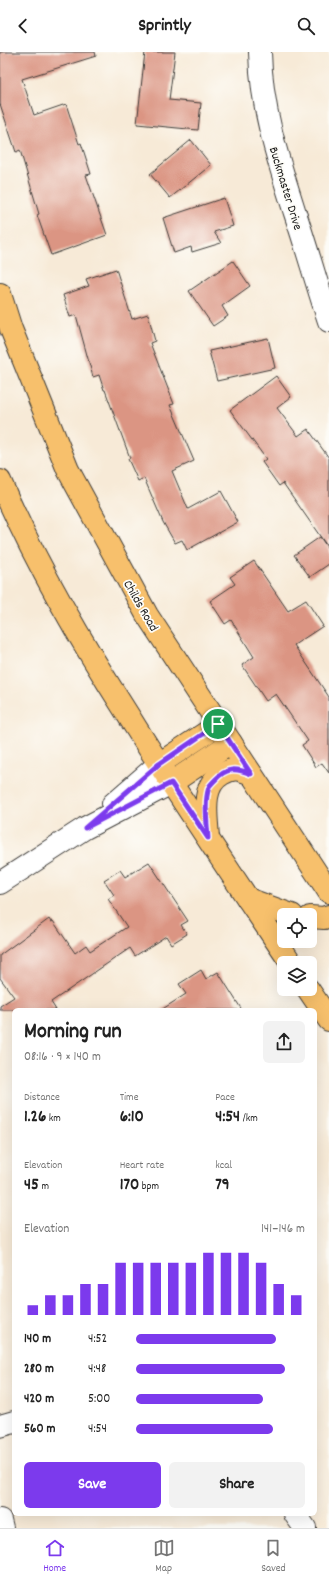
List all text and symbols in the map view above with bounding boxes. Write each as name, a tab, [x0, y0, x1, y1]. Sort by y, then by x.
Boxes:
text: Sprintly	[138, 14, 191, 39]
icon: back	[12, 15, 34, 37]
icon: search	[295, 15, 317, 37]
street label: Buckmaster Drive	[263, 145, 306, 233]
street label: Childs Road	[117, 577, 162, 636]
pin	[201, 707, 235, 741]
icon: arrive	[207, 713, 229, 735]
map controls	[277, 908, 317, 996]
button: locate	[277, 908, 317, 948]
button: layers	[277, 956, 317, 996]
text: Morning run	[24, 1017, 122, 1048]
button: share	[263, 1021, 305, 1063]
text: 08:16 · 9 × 140 m	[24, 1048, 101, 1067]
text: Distance	[24, 1090, 60, 1106]
text: Time	[120, 1090, 138, 1106]
text: Pace	[215, 1090, 235, 1106]
text: 1.26	[24, 1106, 46, 1130]
text: 6:10	[120, 1106, 144, 1130]
text: 4:54	[215, 1106, 240, 1130]
text: km	[46, 1111, 61, 1127]
text: /km	[240, 1111, 258, 1127]
text: Elevation	[24, 1158, 62, 1174]
text: Heart rate	[120, 1158, 164, 1174]
text: kcal	[215, 1158, 232, 1174]
text: 45	[24, 1174, 39, 1198]
text: 170	[120, 1174, 139, 1198]
text: 79	[215, 1174, 230, 1198]
text: m	[39, 1179, 49, 1195]
text: bpm	[139, 1179, 159, 1195]
text: Elevation	[24, 1220, 69, 1239]
text: 141–146 m	[261, 1220, 305, 1239]
text: 140 m	[24, 1330, 51, 1349]
text: 4:52	[88, 1330, 107, 1349]
text: 280 m	[24, 1360, 54, 1379]
text: 4:48	[88, 1360, 106, 1379]
text: 420 m	[24, 1390, 54, 1409]
text: 5:00	[88, 1390, 110, 1409]
text: 560 m	[24, 1420, 55, 1439]
text: 4:54	[88, 1420, 107, 1439]
button: Save	[24, 1462, 161, 1508]
button: Share	[169, 1462, 305, 1508]
tab: Home	[43, 1537, 66, 1577]
tab: Map	[153, 1537, 175, 1577]
tab: Saved	[261, 1537, 286, 1577]

